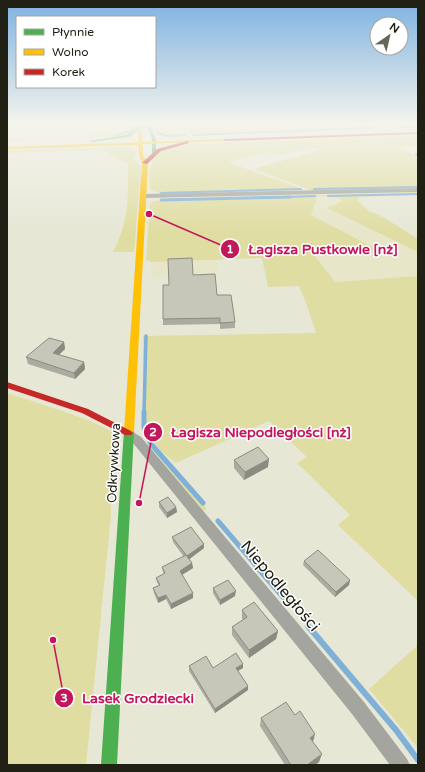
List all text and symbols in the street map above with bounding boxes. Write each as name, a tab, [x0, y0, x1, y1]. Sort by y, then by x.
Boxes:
legend	[16, 16, 156, 88]
north arrow	[369, 16, 409, 56]
text: N	[387, 20, 402, 36]
text: Płynnie	[52, 25, 94, 39]
text: Wolno	[52, 45, 88, 59]
text: Korek	[52, 65, 86, 79]
callout: Łagisza Pustkowie [nż]	[220, 236, 406, 262]
text: Łagisza Pustkowie [nż]	[248, 241, 398, 258]
text: 1	[226, 242, 234, 256]
callout: Łagisza Niepodległości [nż]	[143, 419, 359, 445]
street label: Odkrywkowa	[104, 423, 124, 503]
text: Łagisza Niepodległości [nż]	[171, 424, 351, 441]
text: 2	[149, 425, 157, 439]
street label: Niepodległości	[236, 536, 324, 636]
callout: Lasek Grodziecki	[54, 685, 202, 711]
text: Lasek Grodziecki	[82, 690, 194, 707]
text: 3	[60, 691, 68, 705]

